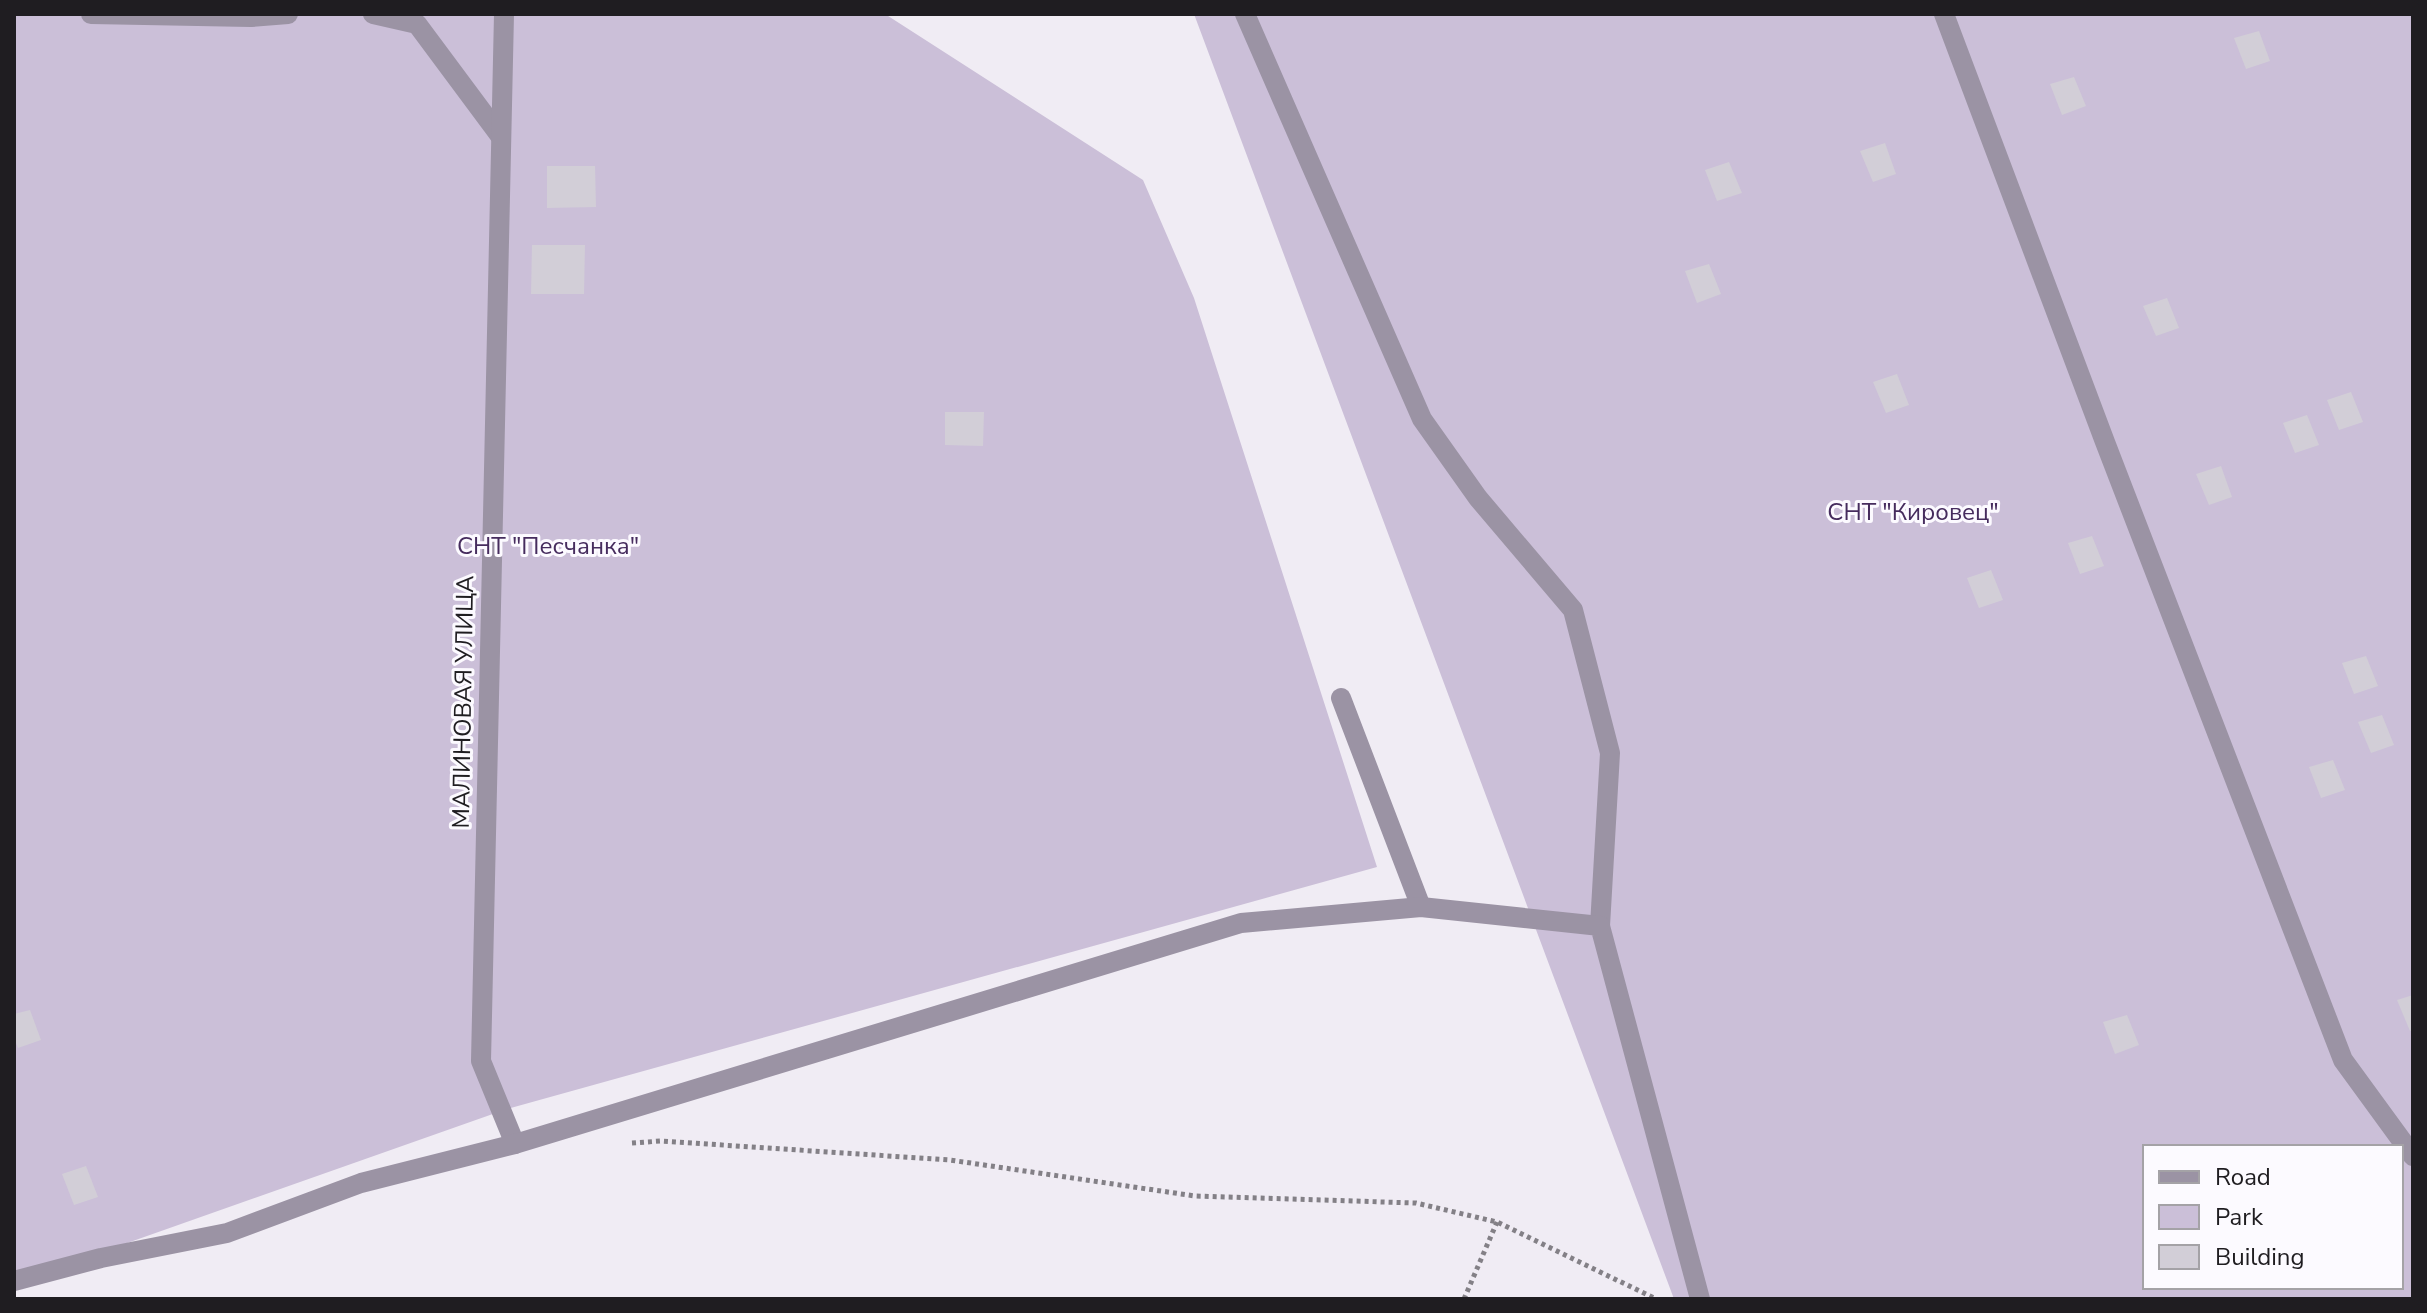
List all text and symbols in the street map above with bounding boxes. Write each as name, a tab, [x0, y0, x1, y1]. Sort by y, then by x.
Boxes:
park label: СНТ "Кировец"	[1827, 496, 1999, 528]
park label: СНТ "Песчанка"	[457, 530, 639, 562]
street label: МАЛИНОВАЯ УЛИЦА	[445, 575, 481, 829]
legend	[2143, 1145, 2403, 1289]
text: Road	[2215, 1161, 2271, 1193]
text: Park	[2215, 1201, 2264, 1233]
text: Building	[2215, 1241, 2305, 1273]

